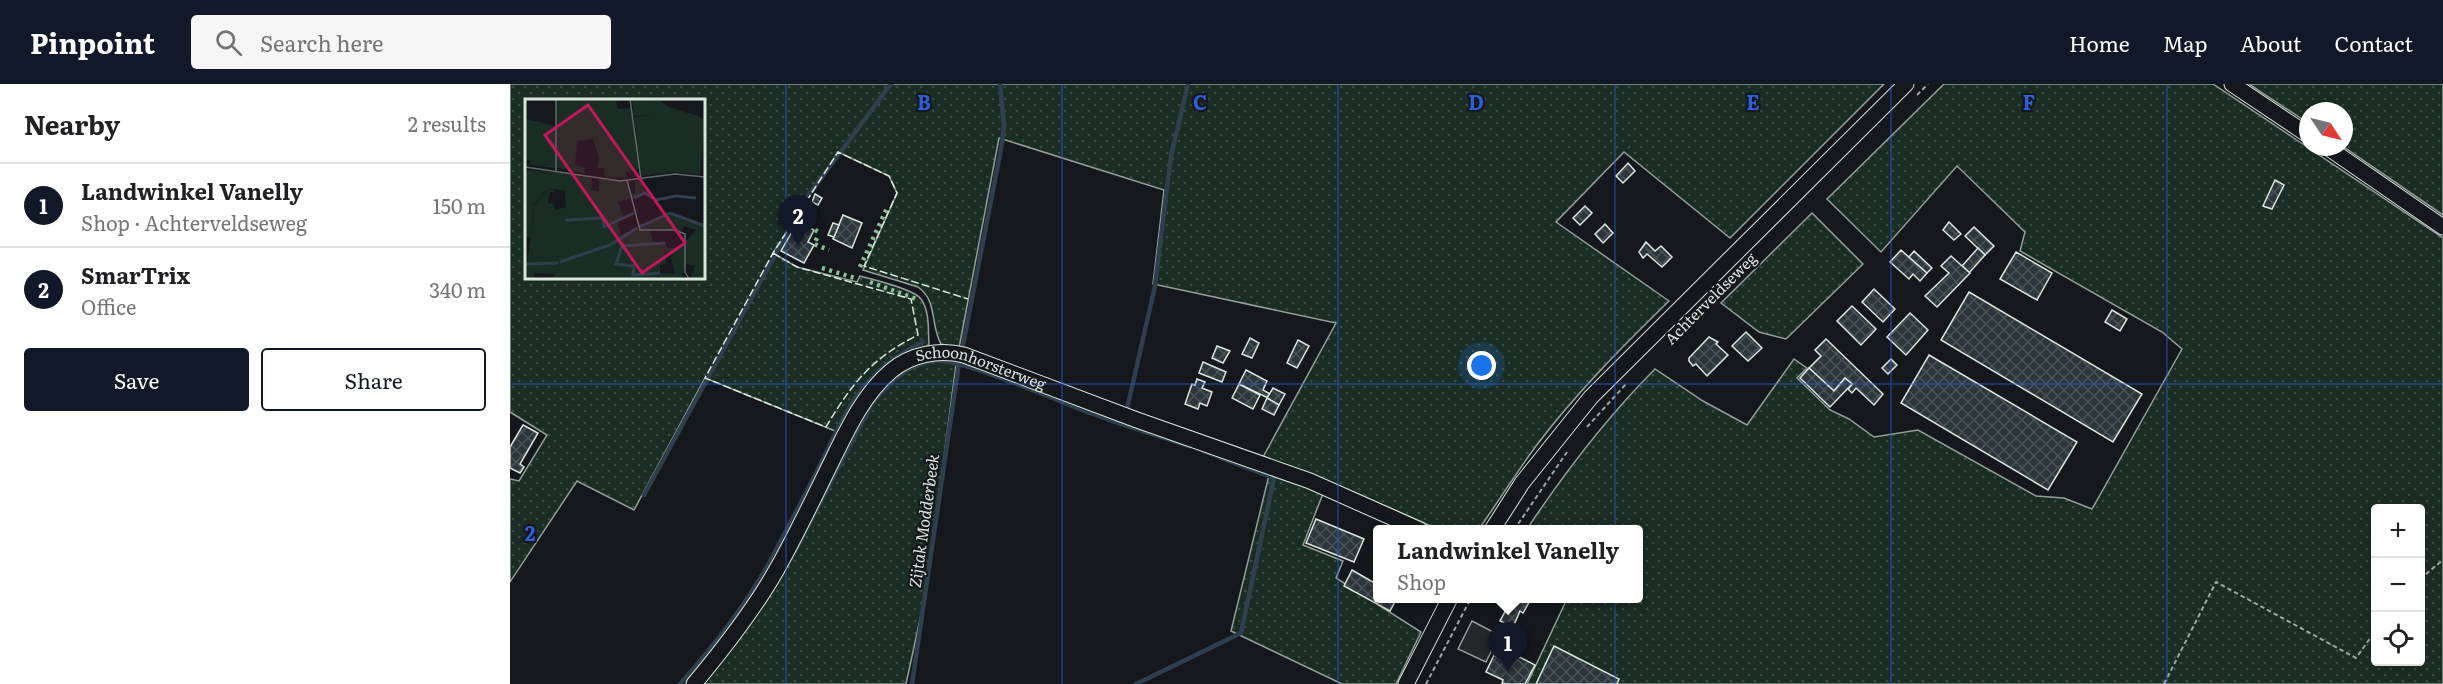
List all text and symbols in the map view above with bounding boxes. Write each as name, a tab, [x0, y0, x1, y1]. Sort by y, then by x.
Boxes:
search box	[191, 15, 611, 69]
text: Pinpoint	[30, 21, 155, 63]
icon: search	[212, 26, 245, 59]
text: Search here	[260, 26, 383, 59]
text: Home	[2069, 27, 2130, 58]
text: Map	[2163, 27, 2207, 58]
text: About	[2240, 27, 2302, 58]
text: Contact	[2335, 27, 2413, 58]
text: B	[917, 86, 931, 116]
text: C	[1193, 86, 1207, 116]
text: D	[1468, 86, 1484, 116]
text: E	[1746, 86, 1760, 116]
text: F	[2023, 86, 2036, 116]
inset map	[525, 99, 705, 279]
north arrow	[2299, 102, 2353, 156]
text: Nearby	[24, 104, 120, 143]
text: 2 results	[408, 108, 486, 138]
text: Landwinkel Vanelly	[81, 174, 303, 207]
text: 1	[39, 190, 48, 220]
text: 150 m	[433, 190, 486, 220]
pin: 2	[778, 196, 818, 245]
text: Shop · Achterveldseweg	[81, 207, 307, 237]
street label: Achterveldseweg	[1659, 246, 1762, 349]
text: SmarTrix	[81, 258, 190, 291]
text: 2	[38, 274, 49, 304]
text: 340 m	[429, 274, 486, 304]
text: Office	[81, 291, 136, 321]
street label: Schoonhorsterweg	[912, 339, 1050, 395]
button: Save	[24, 348, 249, 411]
button: Share	[261, 348, 486, 411]
your location	[1467, 351, 1496, 380]
water label: Zijtak Modderbeek	[902, 452, 944, 589]
map controls	[2371, 504, 2425, 666]
button: +	[2371, 504, 2425, 558]
text: 2	[525, 517, 536, 547]
popup	[1373, 525, 1643, 603]
text: Landwinkel Vanelly	[1397, 533, 1619, 566]
button: −	[2371, 558, 2425, 612]
text: Shop	[1397, 566, 1446, 596]
button: locate	[2371, 612, 2425, 666]
pin: 1	[1488, 622, 1528, 672]

